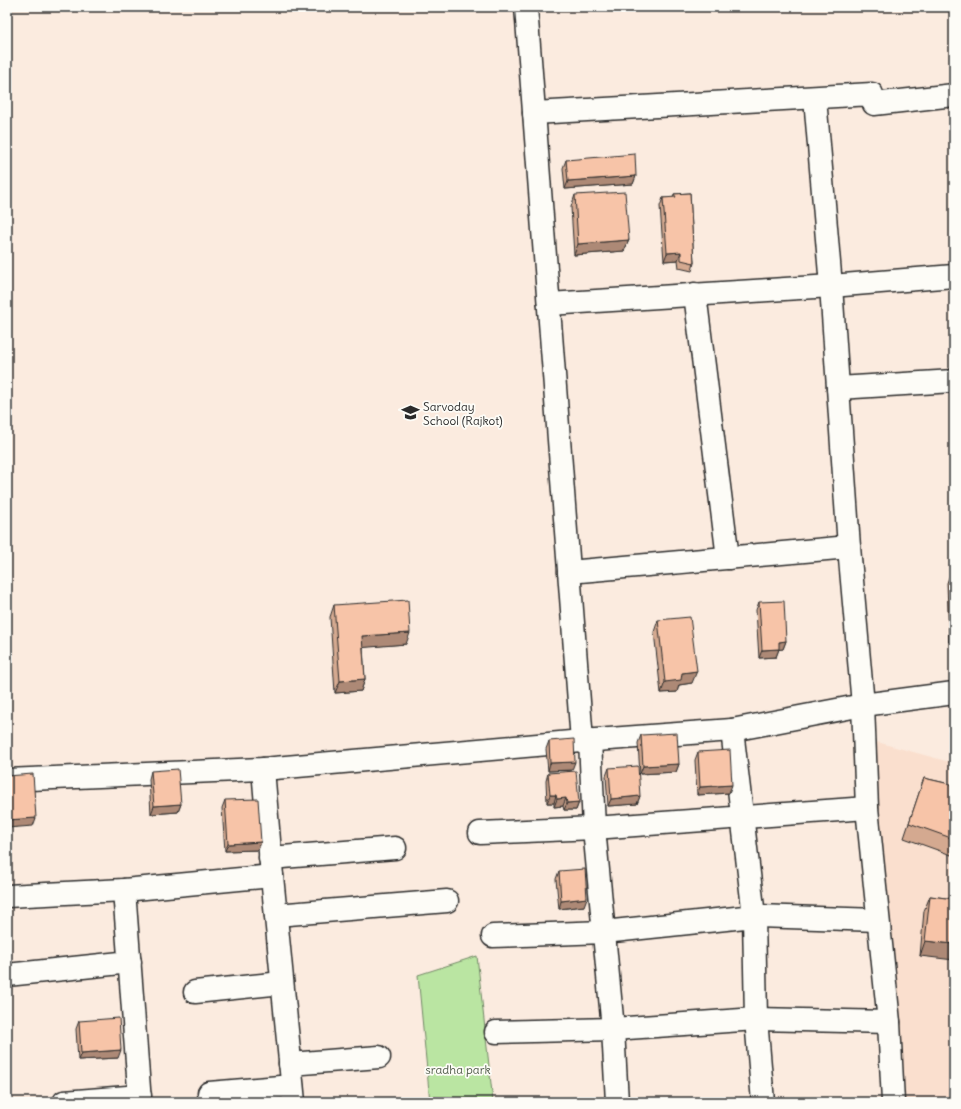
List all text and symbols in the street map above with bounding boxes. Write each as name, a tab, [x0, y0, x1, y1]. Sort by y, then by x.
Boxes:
place label: Sarvoday School (Rajkot)	[423, 399, 503, 428]
school or university icon: Sarvoday School (Rajkot)	[400, 403, 420, 423]
park label: sradha park	[425, 1062, 491, 1077]

